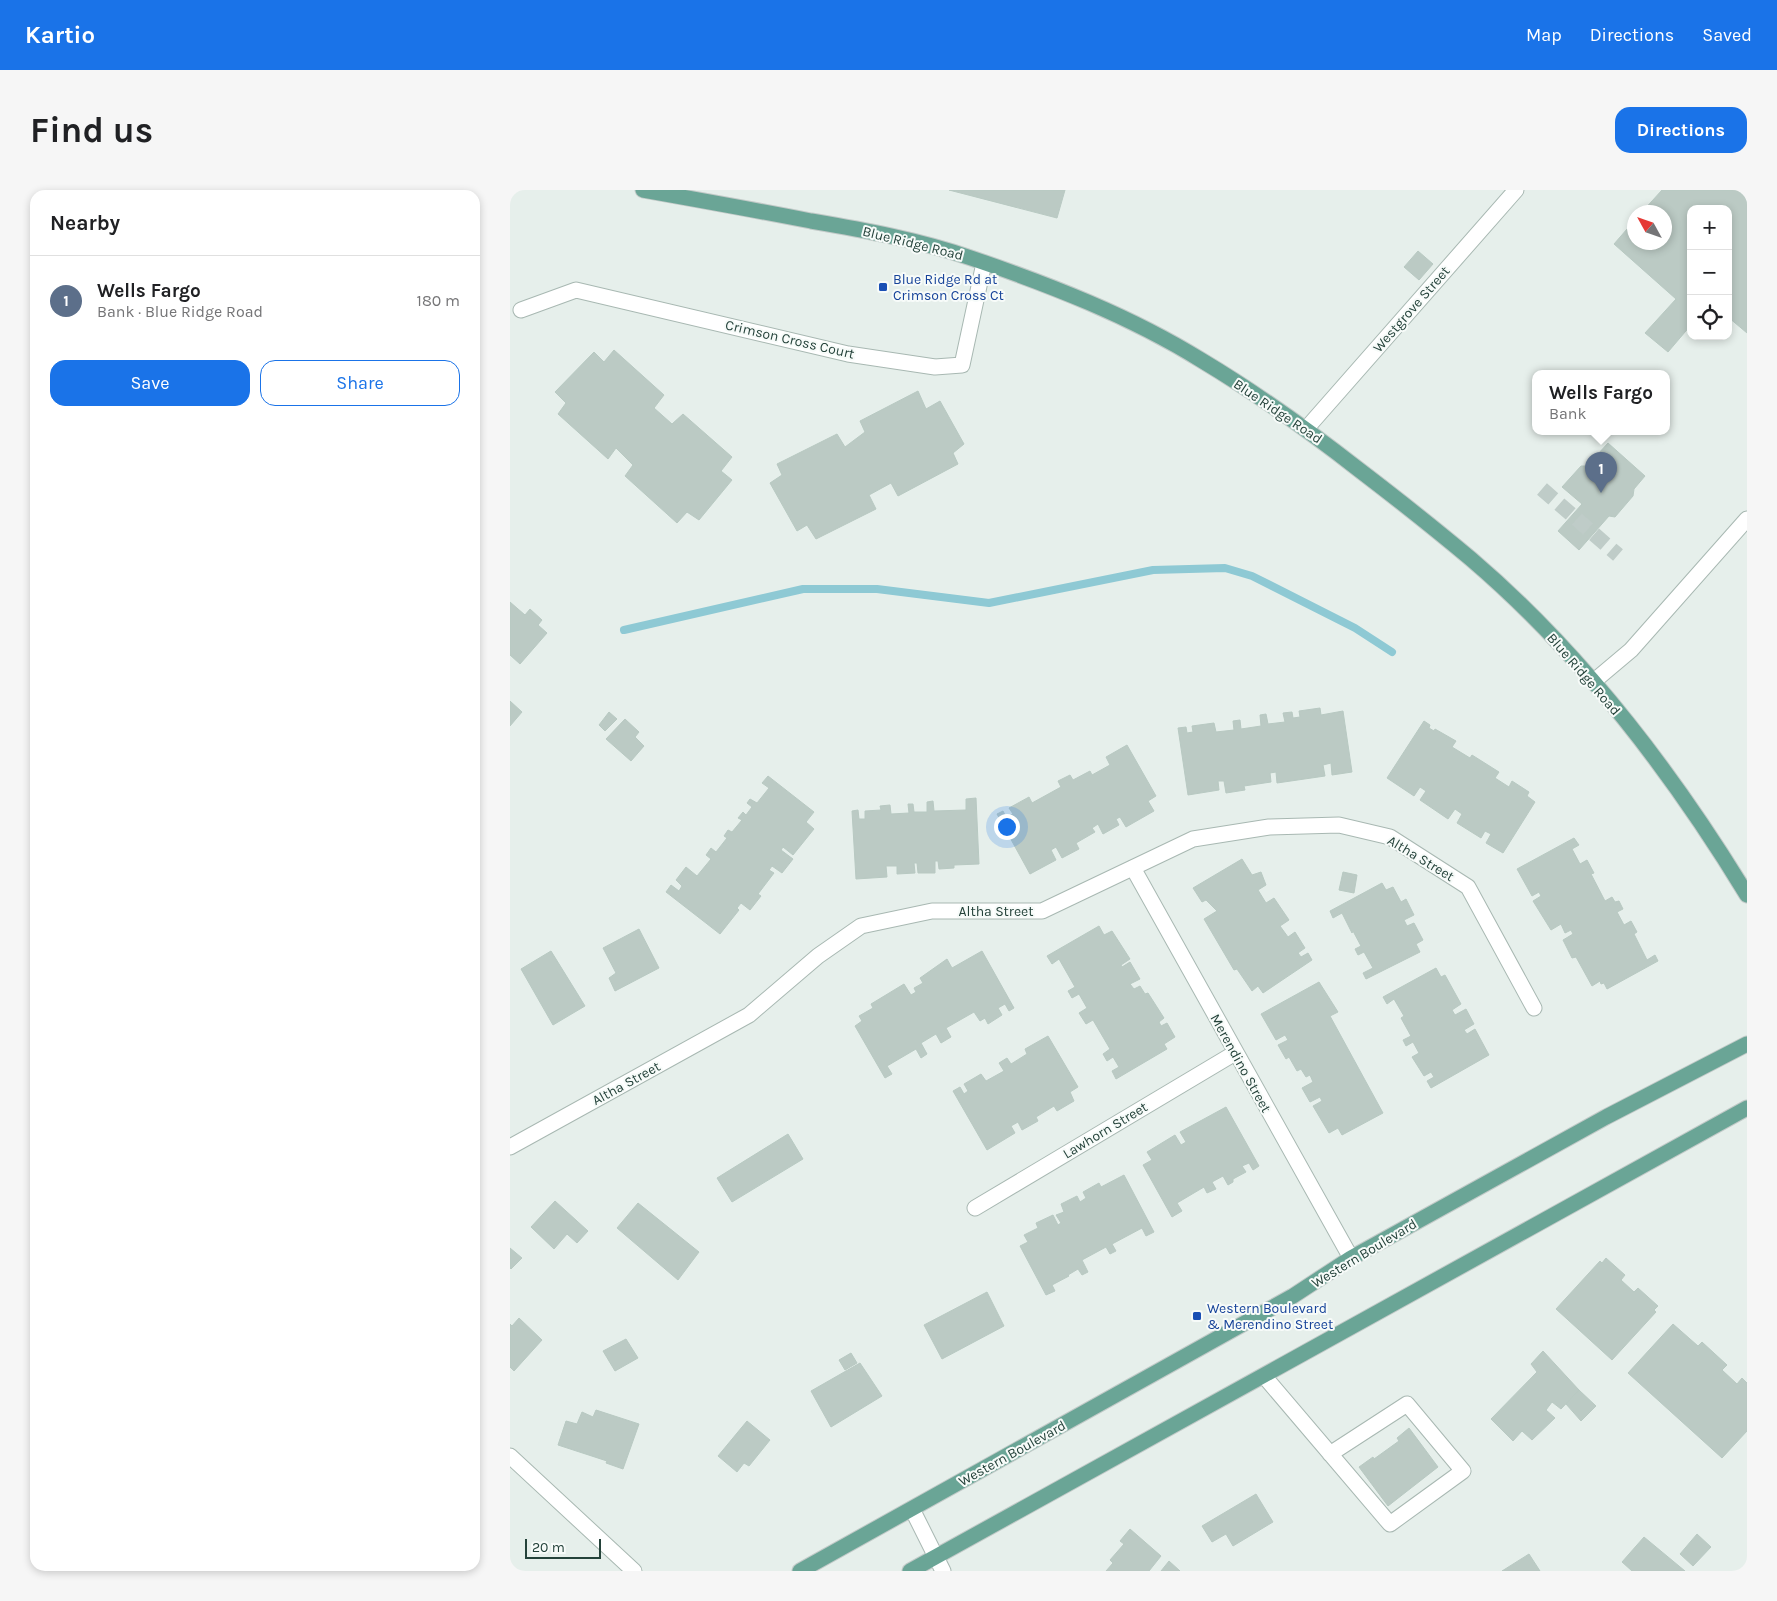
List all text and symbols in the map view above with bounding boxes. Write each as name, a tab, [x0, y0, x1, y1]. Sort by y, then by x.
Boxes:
text: Kartio	[25, 21, 95, 49]
text: Map	[1526, 24, 1562, 46]
text: Directions	[1590, 24, 1674, 46]
text: Saved	[1702, 24, 1752, 46]
button: Directions	[1615, 107, 1747, 153]
text: Find us	[30, 110, 153, 151]
north arrow	[1627, 205, 1672, 250]
map controls	[1687, 205, 1732, 340]
button: +	[1687, 205, 1732, 250]
text: Nearby	[50, 211, 120, 235]
street label: Blue Ridge Road	[861, 223, 965, 264]
button: −	[1687, 250, 1732, 295]
street label: Westgrove Street	[1369, 263, 1453, 356]
place label: Blue Ridge Rd at Crimson Cross Ct	[893, 271, 1004, 304]
text: Wells Fargo	[97, 280, 201, 302]
marker: Blue Ridge Rd at Crimson Cross Ct	[877, 281, 889, 293]
text: 1	[63, 291, 69, 310]
text: 180 m	[417, 291, 460, 310]
button: locate	[1687, 295, 1732, 340]
text: Bank · Blue Ridge Road	[97, 302, 263, 321]
street label: Crimson Cross Court	[724, 316, 856, 363]
button: Save	[50, 360, 250, 406]
button: Share	[260, 360, 460, 406]
popup	[1532, 370, 1670, 435]
street label: Blue Ridge Road	[1230, 375, 1325, 447]
text: Wells Fargo	[1549, 382, 1653, 404]
text: Bank	[1549, 404, 1587, 423]
pin: 1	[1585, 452, 1617, 493]
street label: Blue Ridge Road	[1543, 630, 1624, 719]
your location	[994, 814, 1020, 840]
street label: Altha Street	[1384, 832, 1457, 885]
street label: Altha Street	[958, 903, 1034, 920]
street label: Merendino Street	[1206, 1011, 1275, 1116]
street label: Altha Street	[589, 1058, 663, 1109]
street label: Lawhorn Street	[1060, 1098, 1151, 1162]
street label: Western Boulevard	[1308, 1215, 1420, 1292]
place label: Western Boulevard & Merendino Street	[1207, 1300, 1333, 1333]
marker: Western Boulevard & Merendino Street	[1191, 1310, 1203, 1322]
street label: Western Boulevard	[956, 1417, 1069, 1490]
scale bar	[525, 1536, 601, 1559]
text: 20 m	[532, 1539, 565, 1556]

